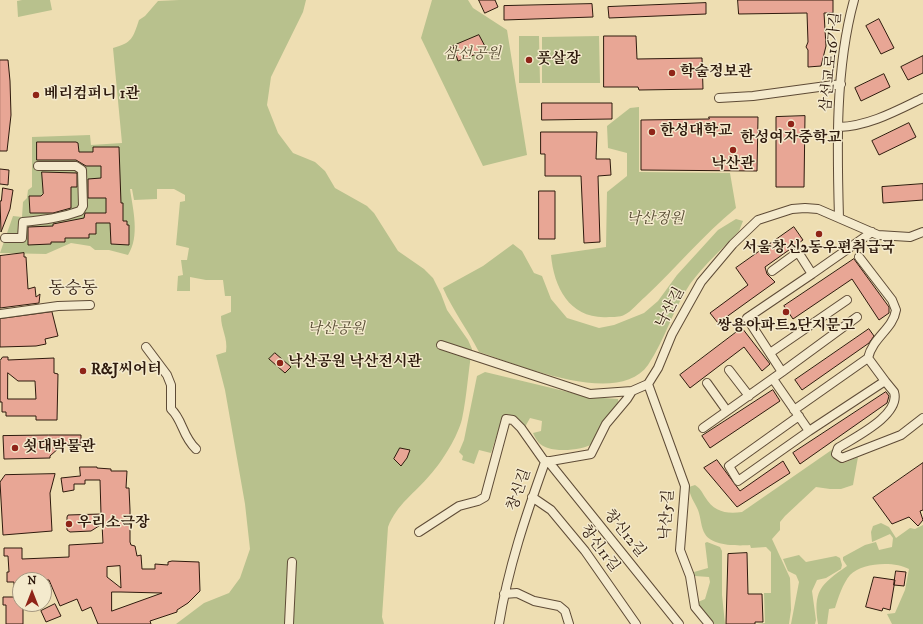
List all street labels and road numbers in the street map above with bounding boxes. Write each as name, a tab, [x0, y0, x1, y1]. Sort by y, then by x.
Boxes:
street label: 삼선교로16가길	[818, 11, 846, 113]
street label: 낙산길	[653, 285, 689, 331]
street label: 창신길	[504, 467, 536, 513]
street label: 낙산5길	[657, 489, 679, 541]
street label: 창신12길	[599, 506, 649, 562]
street label: 창신11길	[575, 522, 623, 576]

